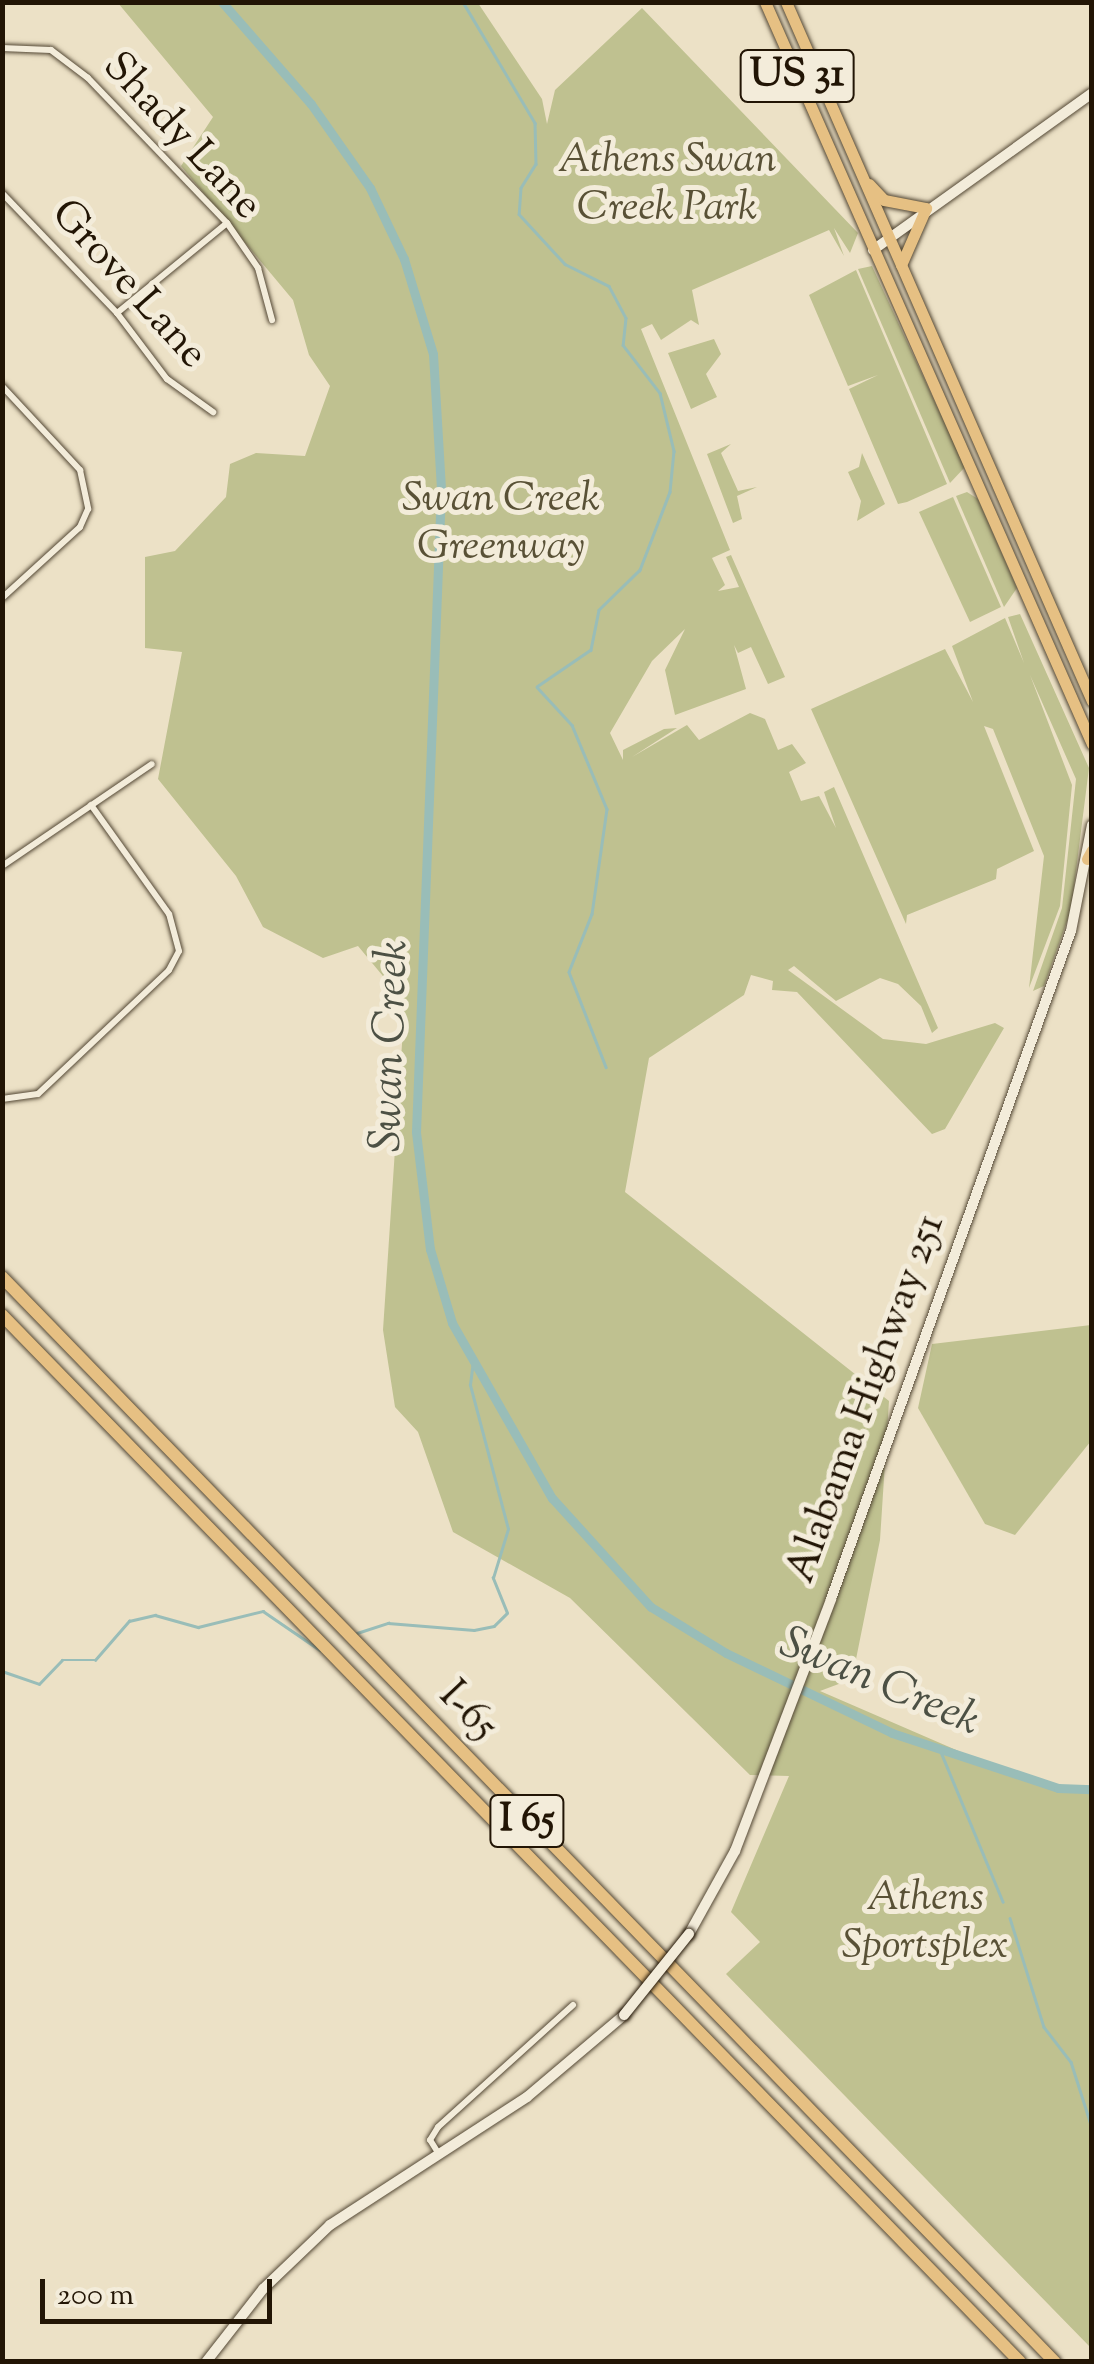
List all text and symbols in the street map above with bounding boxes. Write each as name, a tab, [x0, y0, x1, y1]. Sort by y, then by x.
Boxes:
road number: US 31	[740, 41, 854, 111]
street label: Shady Lane	[91, 43, 271, 231]
park label: Athens Swan Creek Park	[558, 136, 776, 235]
street label: Grove Lane	[39, 190, 217, 380]
park label: Swan Creek Greenway	[402, 475, 600, 574]
water label: Swan Creek	[361, 939, 423, 1153]
street label: Alabama Highway 251	[777, 1208, 957, 1590]
water label: Swan Creek	[771, 1618, 987, 1750]
street label: I-65	[427, 1672, 507, 1752]
road number: I 65	[487, 1786, 567, 1856]
park label: Athens Sportsplex	[842, 1874, 1008, 1972]
scale bar	[45, 2259, 278, 2321]
text: 200 m	[57, 2275, 134, 2318]

